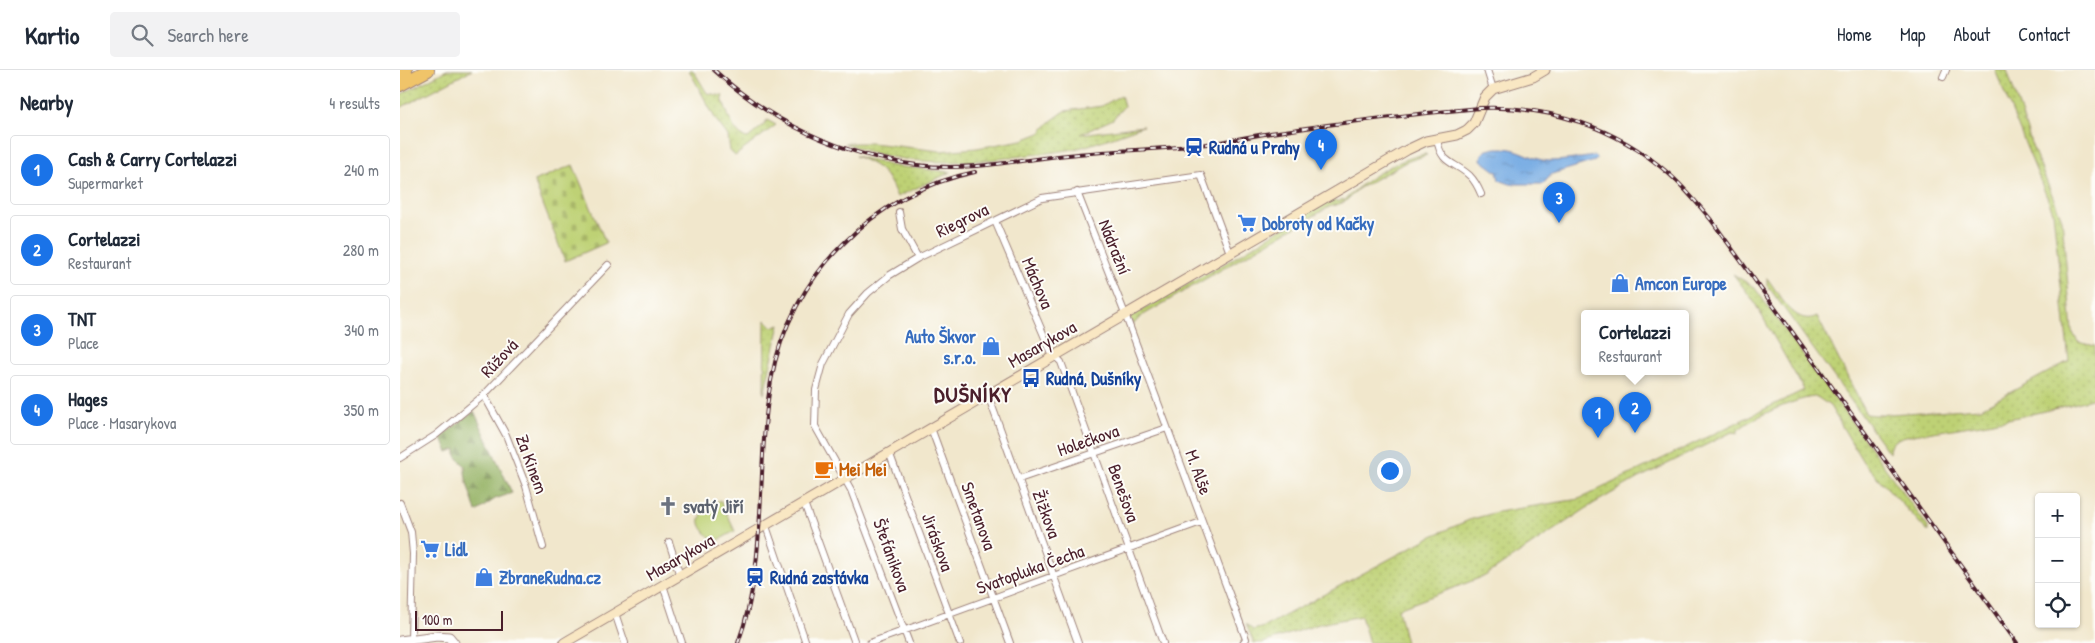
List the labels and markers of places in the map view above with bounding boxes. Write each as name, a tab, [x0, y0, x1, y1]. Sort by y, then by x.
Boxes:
pin: 4	[1305, 129, 1337, 170]
place label: Rudná u Prahy	[1209, 135, 1300, 161]
station icon: Rudná u Prahy	[1183, 136, 1205, 158]
pin: 3	[1543, 182, 1575, 223]
place label: Dobroty od Kačky	[1262, 211, 1375, 237]
supermarket icon: Dobroty od Kačky	[1236, 212, 1258, 234]
place label: Amcon Europe	[1635, 271, 1728, 297]
shop icon: Amcon Europe	[1609, 272, 1631, 294]
place label: Auto Škvor s.r.o.	[905, 324, 976, 370]
shop icon: Auto Škvor s.r.o.	[980, 335, 1002, 357]
place label: Rudná, Dušníky	[1046, 366, 1142, 392]
bus stop icon: Rudná, Dušníky	[1020, 367, 1042, 389]
pin: 2	[1619, 392, 1651, 433]
pin: 1	[1582, 397, 1614, 438]
place label: Mei Mei	[839, 457, 887, 482]
cafe icon: Mei Mei	[813, 458, 835, 480]
place label: svatý Jiří	[683, 494, 744, 520]
church icon: svatý Jiří	[657, 495, 679, 517]
place label: Lidl	[445, 537, 469, 562]
supermarket icon: Lidl	[419, 538, 441, 560]
place label: ZbraneRudna.cz	[499, 565, 601, 590]
place label: Rudná zastávka	[770, 565, 869, 590]
shop icon: ZbraneRudna.cz	[473, 566, 495, 588]
station icon: Rudná zastávka	[744, 566, 766, 588]

